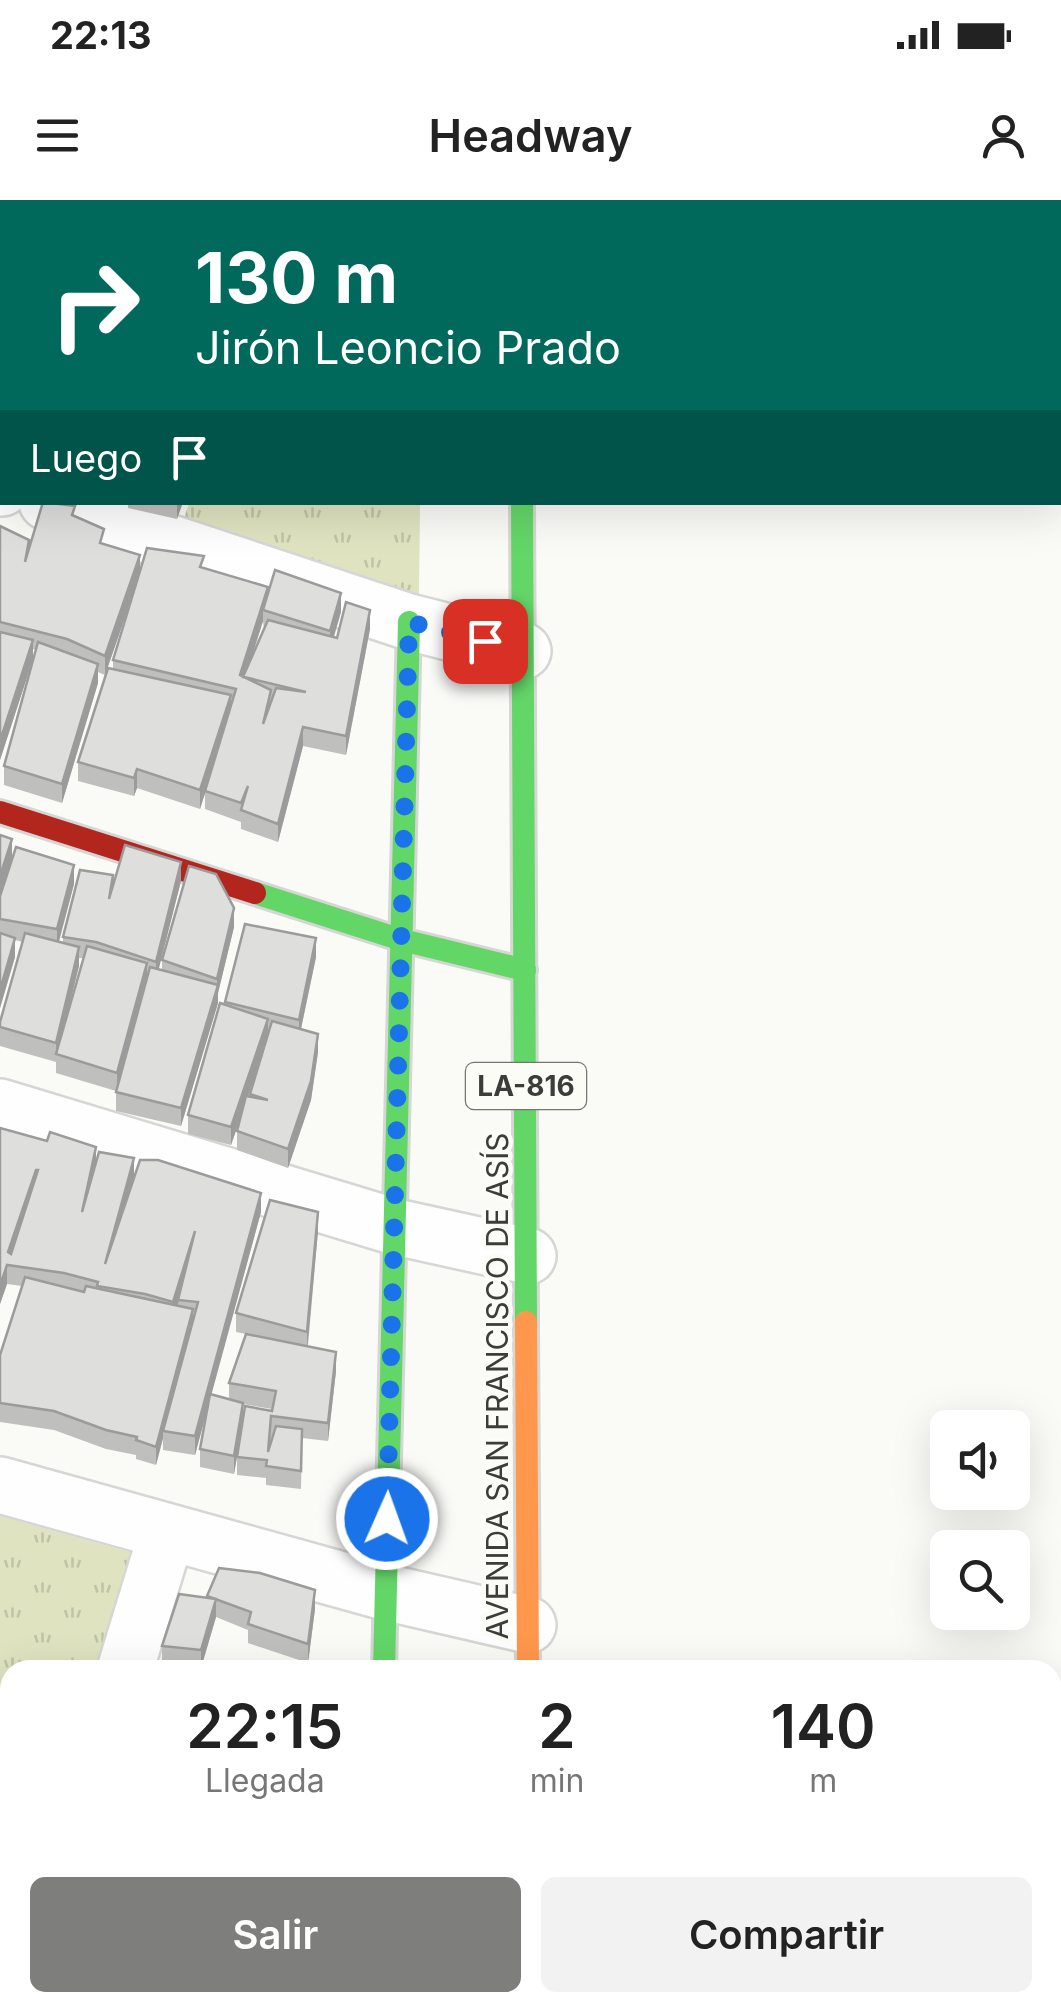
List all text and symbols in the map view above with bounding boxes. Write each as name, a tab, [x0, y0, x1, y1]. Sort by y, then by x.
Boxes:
text: 22:13	[50, 12, 151, 58]
icon: menu	[30, 108, 85, 163]
text: Headway	[429, 108, 632, 163]
icon: person	[976, 108, 1031, 163]
text: 130 m	[195, 235, 398, 320]
icon: right	[30, 240, 160, 370]
text: Jirón Leoncio Prado	[195, 320, 621, 375]
icon: arrive	[162, 430, 217, 485]
text: Luego	[30, 435, 142, 481]
pin	[443, 599, 528, 684]
icon: arrive	[458, 614, 513, 669]
road number: LA-816	[466, 1063, 586, 1109]
street label: AVENIDA SAN FRANCISCO DE ASÍS	[479, 1133, 515, 1639]
map controls	[930, 1410, 1030, 1630]
button: sound	[930, 1410, 1030, 1510]
position arrow	[335, 1467, 439, 1571]
button: search	[930, 1530, 1030, 1630]
text: 22:15	[186, 1690, 343, 1762]
text: 2	[538, 1690, 576, 1762]
text: 140	[771, 1690, 876, 1762]
text: Llegada	[205, 1761, 325, 1800]
text: min	[530, 1761, 584, 1800]
text: m	[809, 1761, 837, 1800]
button: Salir	[30, 1877, 521, 1992]
button: Compartir	[541, 1877, 1032, 1992]

